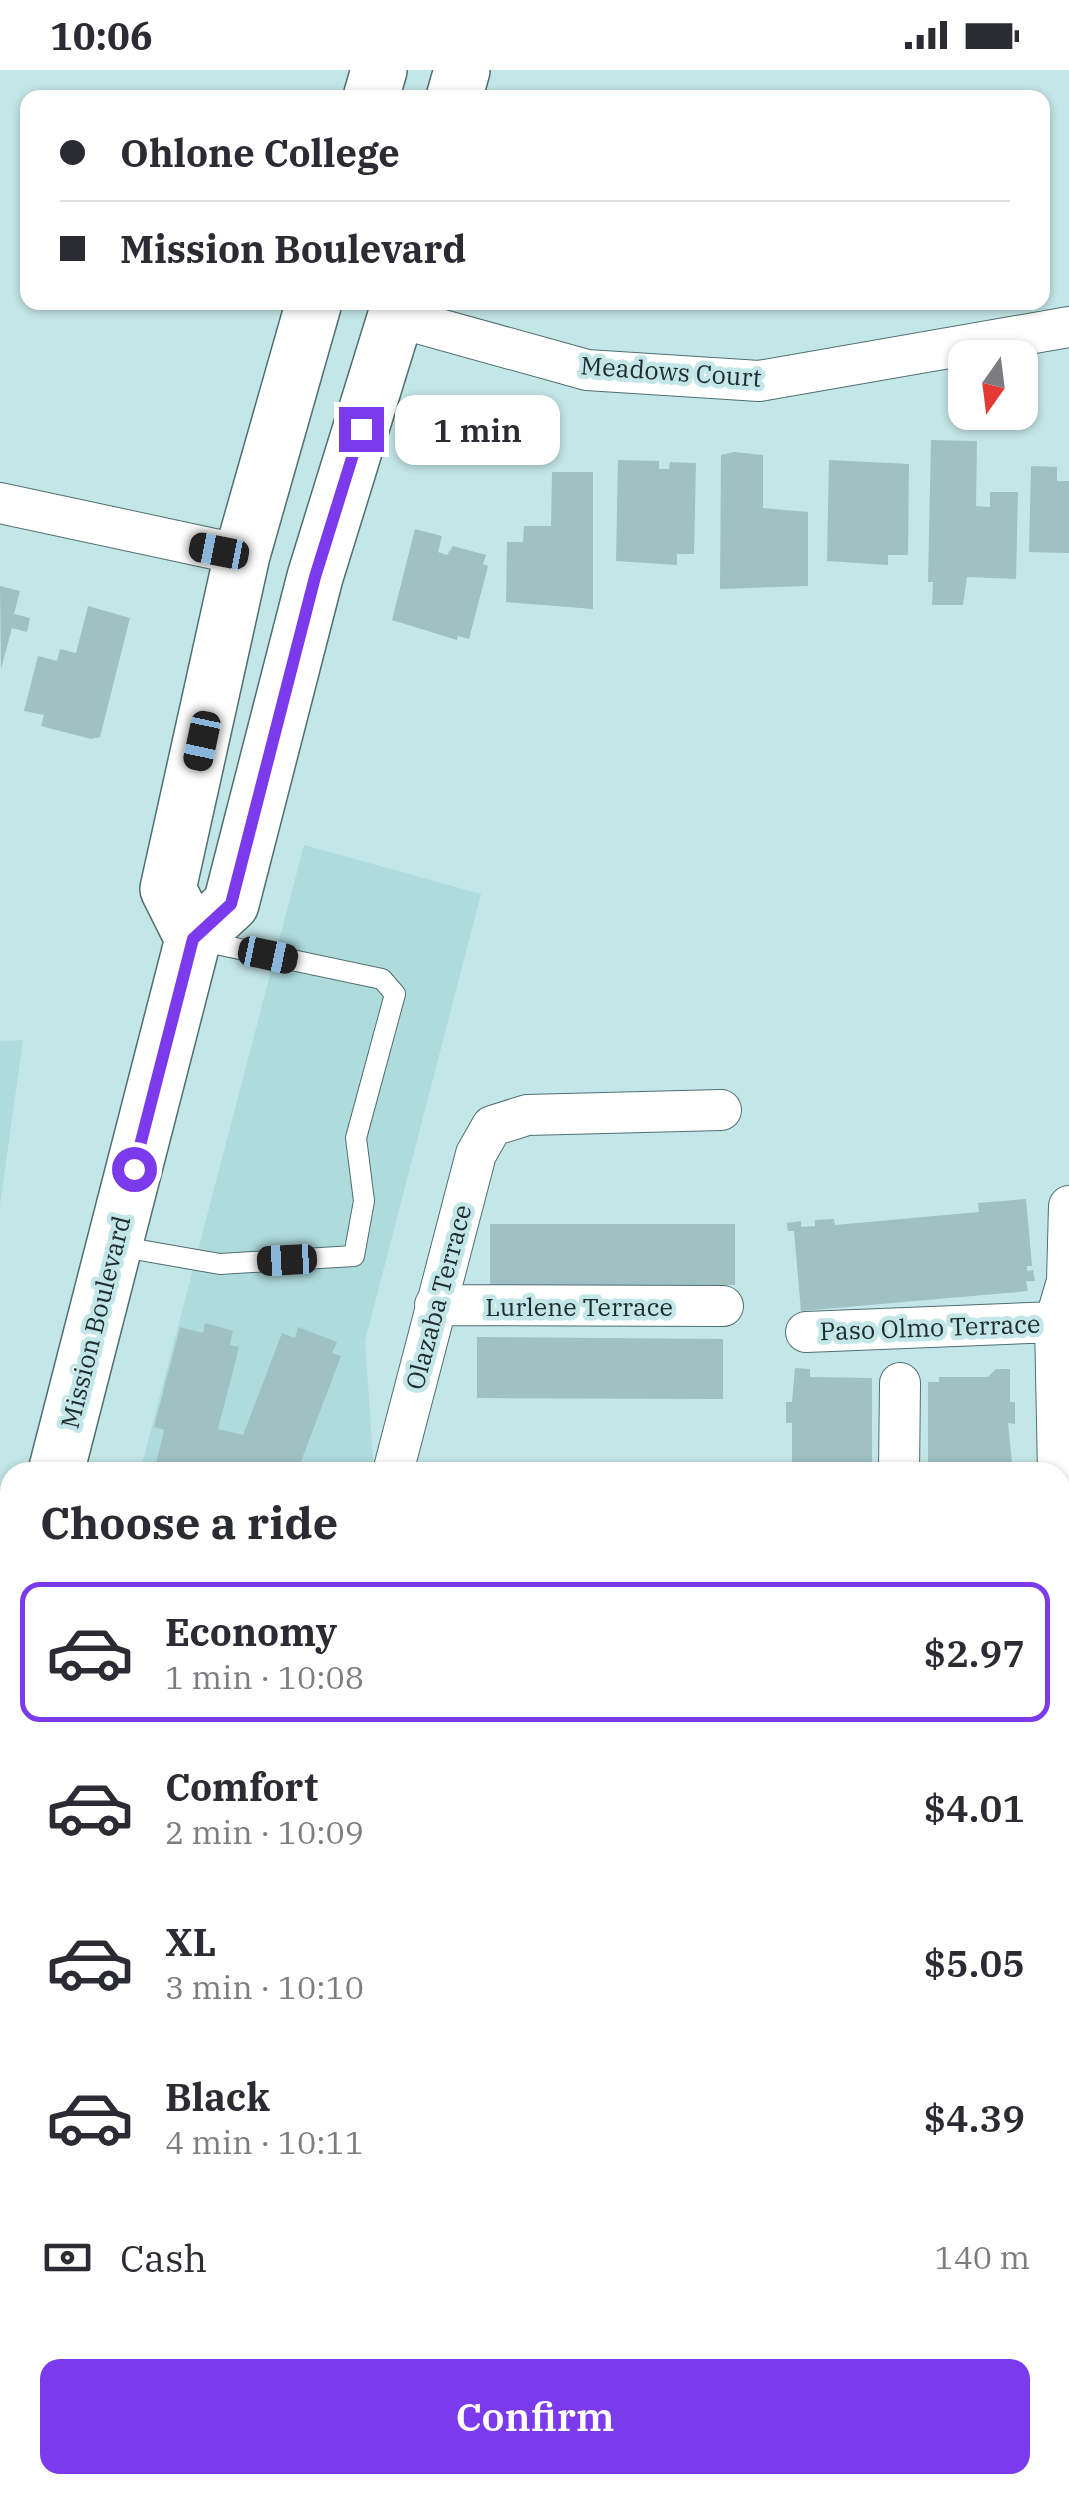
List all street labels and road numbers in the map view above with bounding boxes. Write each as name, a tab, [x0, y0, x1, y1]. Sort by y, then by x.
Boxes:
street label: Meadows Court	[579, 348, 763, 394]
street label: Olazaba Terrace	[397, 1201, 479, 1393]
street label: Mission Boulevard	[53, 1212, 137, 1432]
street label: Lurlene Terrace	[485, 1290, 673, 1323]
street label: Paso Olmo Terrace	[819, 1307, 1041, 1347]

